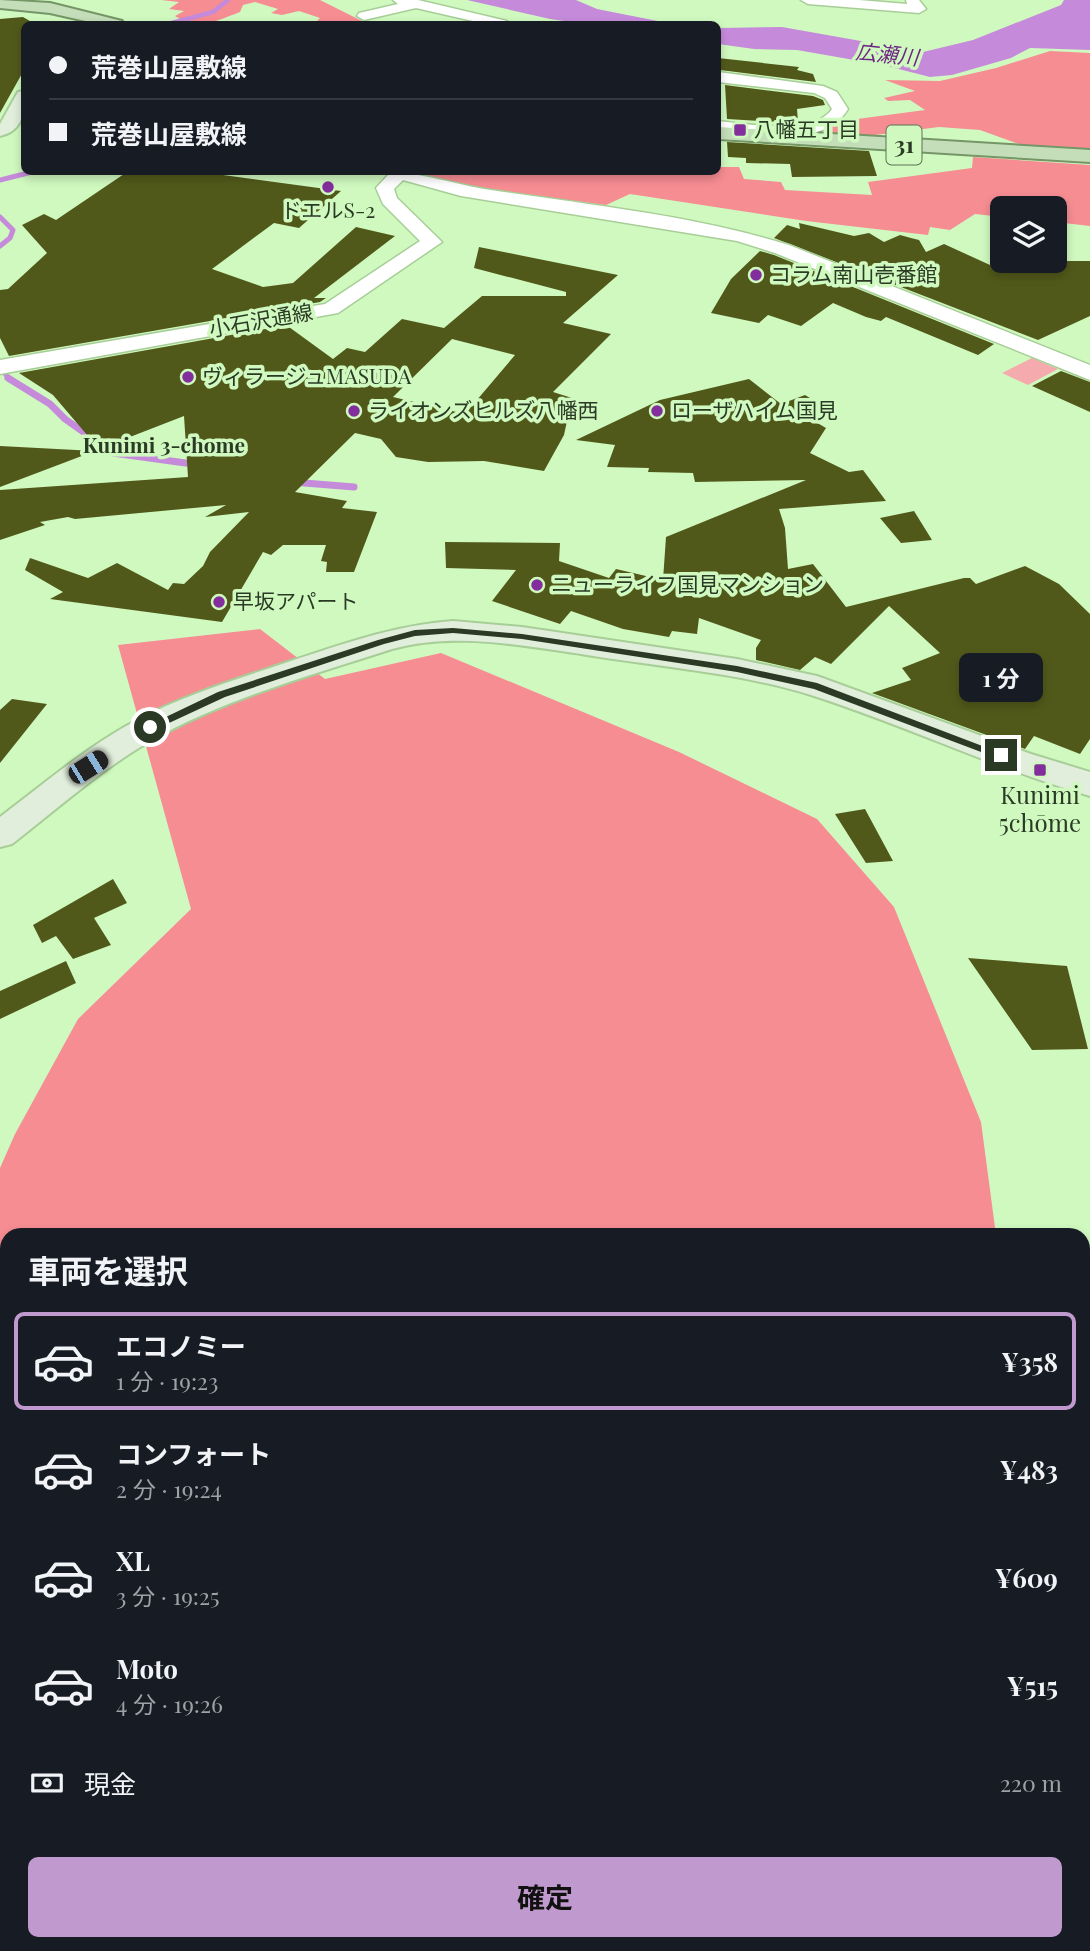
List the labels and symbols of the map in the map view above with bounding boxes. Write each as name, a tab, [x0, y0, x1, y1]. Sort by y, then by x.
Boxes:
water label: 広瀬川	[854, 36, 922, 70]
place label: 八幡五丁目	[754, 114, 859, 142]
marker: 八幡五丁目	[732, 122, 748, 138]
road number: 31	[886, 126, 922, 164]
marker: ドエルS-2	[320, 179, 336, 195]
place label: ドエルS-2	[281, 195, 375, 223]
place label: コラム南山壱番館	[770, 259, 937, 287]
marker: コラム南山壱番館	[748, 267, 764, 283]
street label: 小石沢通線	[207, 296, 315, 342]
place label: ヴィラージュMASUDA	[202, 361, 412, 389]
marker: ヴィラージュMASUDA	[180, 369, 196, 385]
place label: ライオンズヒルズ八幡西	[368, 395, 599, 423]
place label: ローザハイム国見	[671, 395, 838, 423]
marker: ライオンズヒルズ八幡西	[346, 403, 362, 419]
marker: ローザハイム国見	[649, 403, 665, 419]
district label: Kunimi 3-chome	[83, 430, 245, 458]
place label: ニューライフ国見マンション	[551, 569, 824, 597]
marker: ニューライフ国見マンション	[529, 577, 545, 593]
place label: 早坂アパート	[233, 586, 359, 614]
marker: 早坂アパート	[211, 594, 227, 610]
callout: 1 分	[959, 654, 1043, 702]
route start	[134, 711, 166, 743]
route end	[985, 739, 1017, 771]
car	[65, 747, 112, 787]
marker: Kunimi 5chōme	[1032, 762, 1048, 778]
place label: Kunimi 5chōme	[999, 778, 1081, 838]

